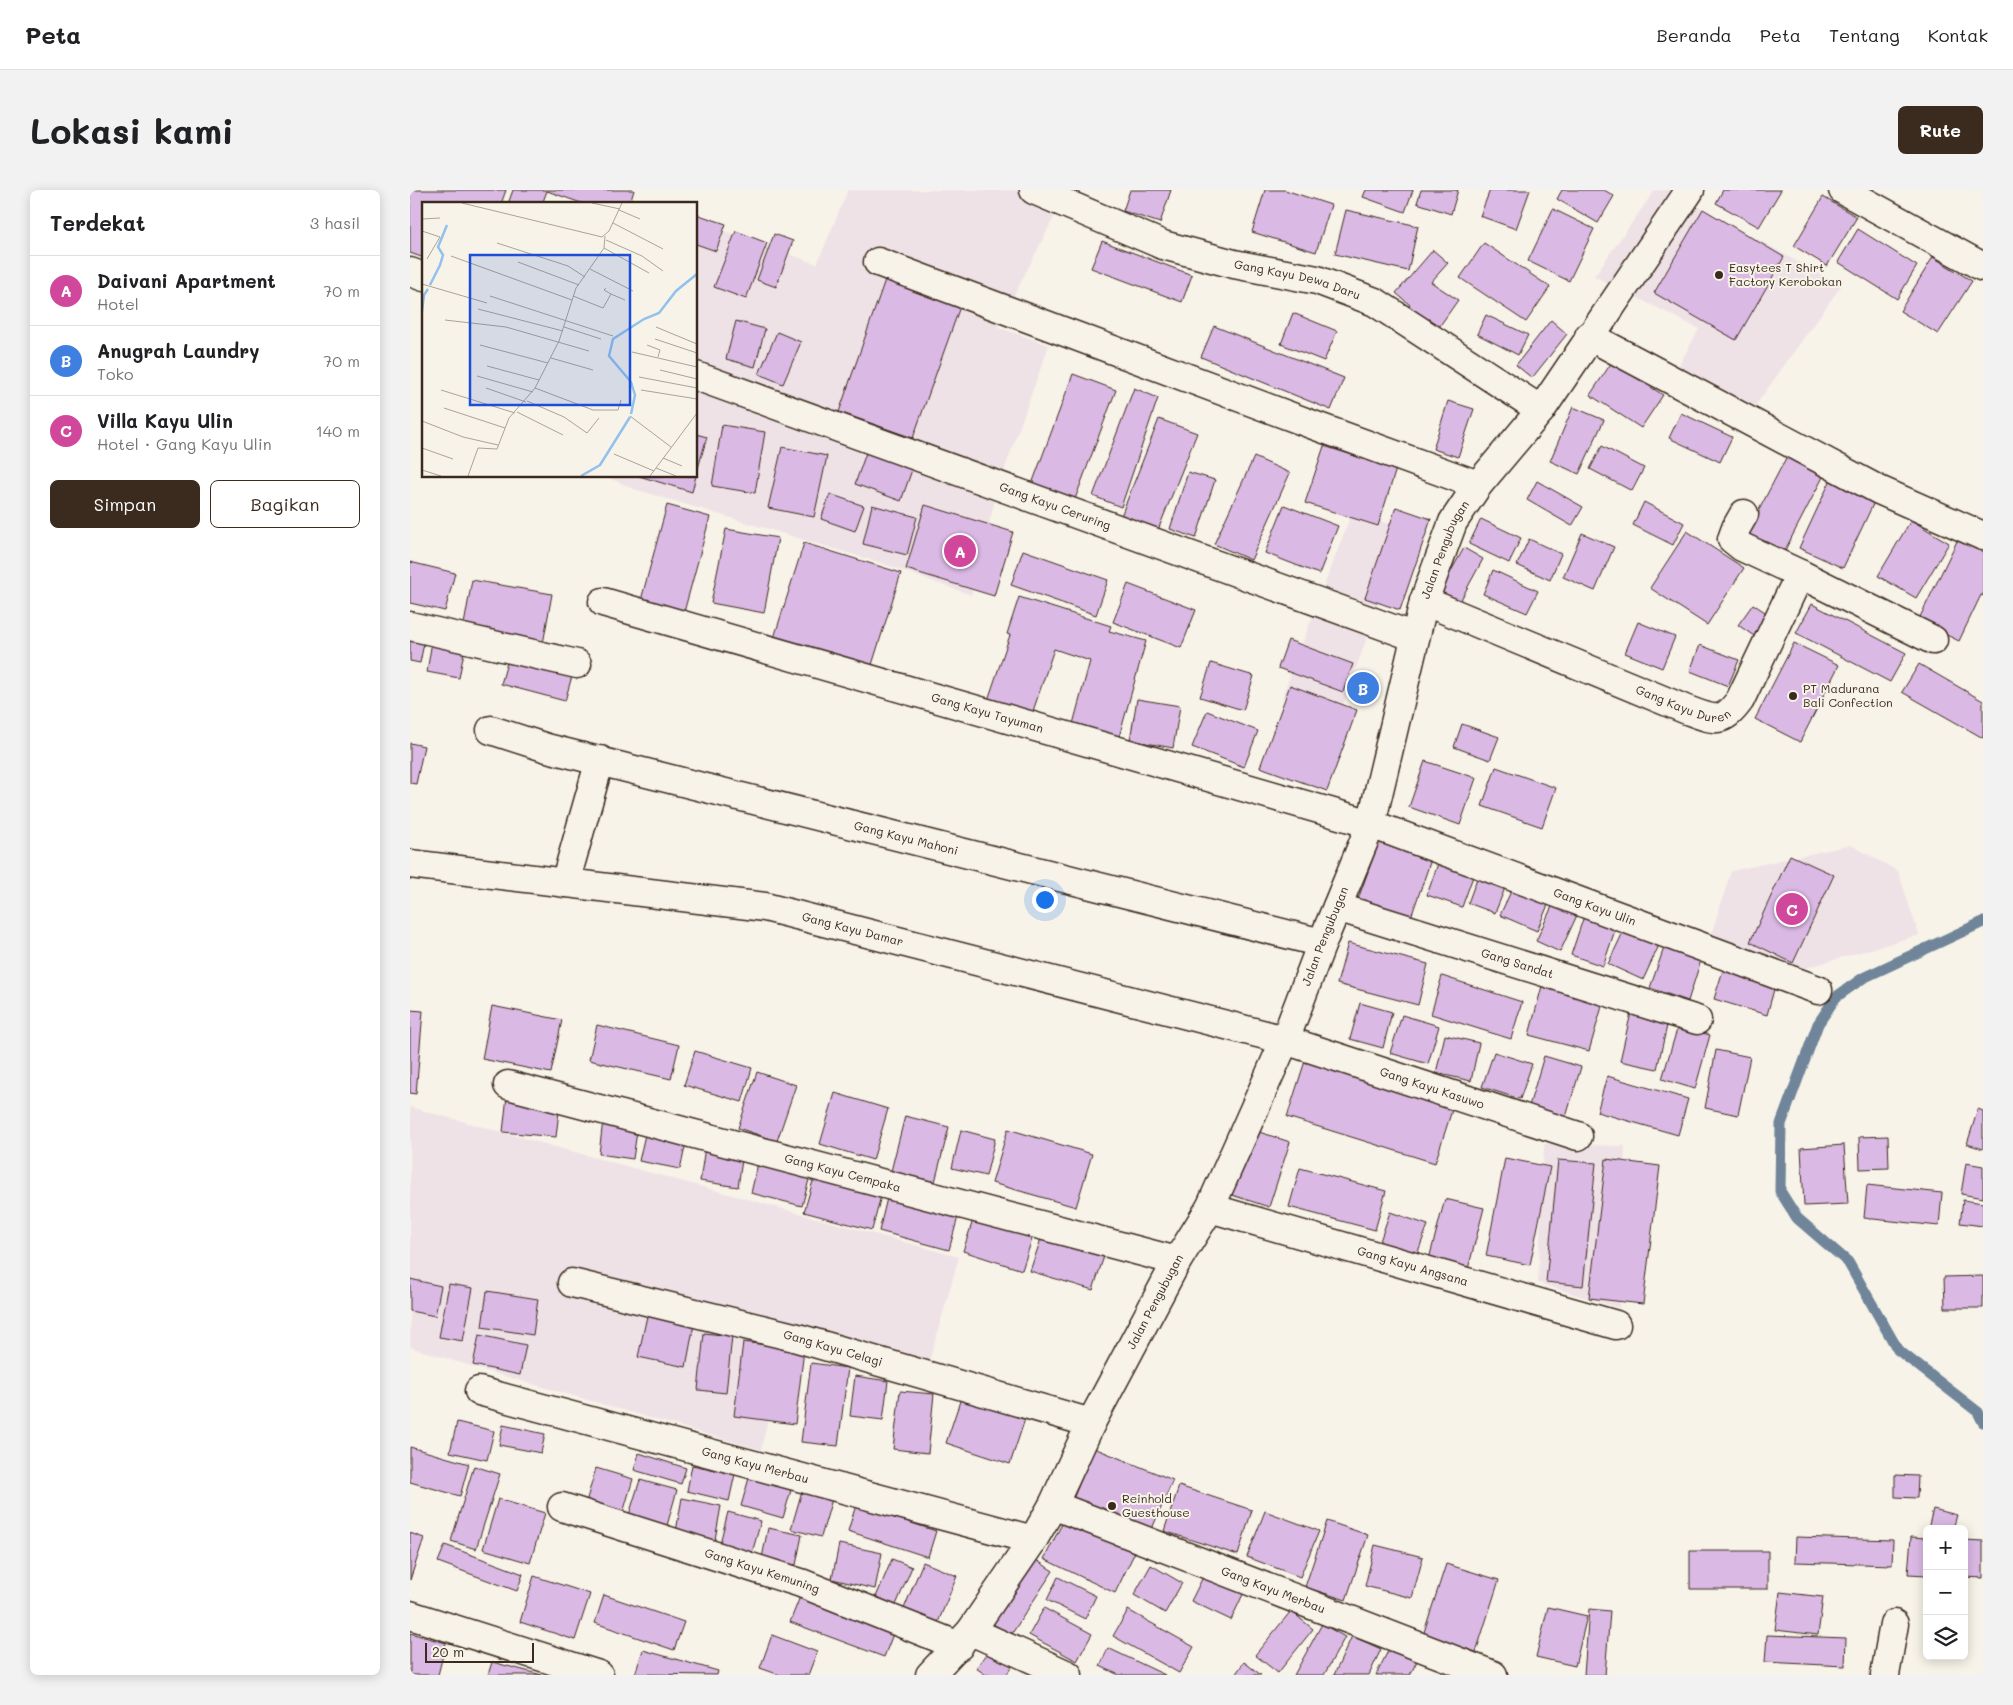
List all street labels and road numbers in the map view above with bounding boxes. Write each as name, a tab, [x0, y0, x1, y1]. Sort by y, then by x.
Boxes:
street label: Gang Kayu Dewa Daru	[1233, 255, 1363, 303]
street label: Gang Kayu Ceruring	[998, 478, 1113, 533]
street label: Jalan Pengubugan	[1417, 497, 1472, 601]
street label: Gang Kayu Duren	[1634, 681, 1734, 725]
street label: Gang Kayu Tayuman	[930, 688, 1046, 736]
street label: Gang Kayu Mahoni	[853, 817, 960, 858]
street label: Jalan Pengubugan	[1297, 884, 1351, 988]
street label: Gang Kayu Ulin	[1552, 884, 1638, 929]
street label: Gang Kayu Damar	[800, 908, 905, 949]
street label: Gang Sandat	[1479, 944, 1556, 982]
street label: Gang Kayu Kasuwo	[1378, 1063, 1487, 1112]
street label: Gang Kayu Cempaka	[783, 1149, 903, 1195]
street label: Gang Kayu Angsana	[1356, 1242, 1470, 1289]
street label: Jalan Pengubugan	[1123, 1251, 1186, 1352]
street label: Gang Kayu Celagi	[782, 1326, 885, 1369]
street label: Gang Kayu Merbau	[700, 1442, 811, 1486]
street label: Gang Kayu Kemuning	[703, 1544, 822, 1597]
street label: Gang Kayu Merbau	[1219, 1562, 1328, 1616]

